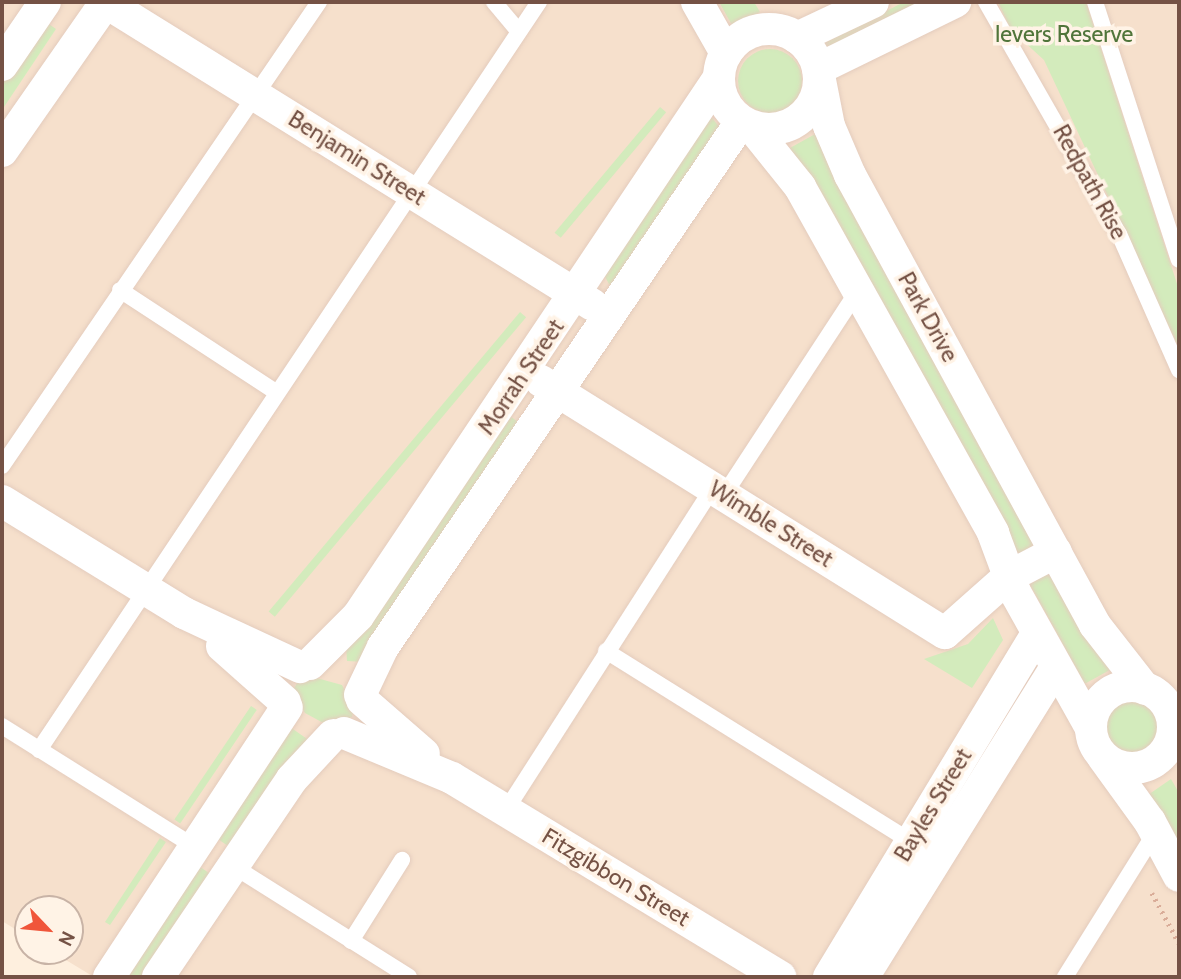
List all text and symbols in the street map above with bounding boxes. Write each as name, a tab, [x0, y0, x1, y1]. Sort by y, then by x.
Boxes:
park label: Ievers Reserve	[995, 20, 1133, 48]
street label: Benjamin Street	[283, 105, 431, 211]
street label: Redpath Rise	[1047, 120, 1133, 244]
street label: Park Drive	[892, 267, 964, 367]
street label: Morrah Street	[472, 314, 570, 440]
street label: Wimble Street	[704, 475, 838, 573]
street label: Bayles Street	[889, 744, 977, 866]
street label: Fitzgibbon Street	[537, 822, 695, 932]
north arrow	[14, 895, 84, 965]
text: N	[53, 927, 80, 950]

